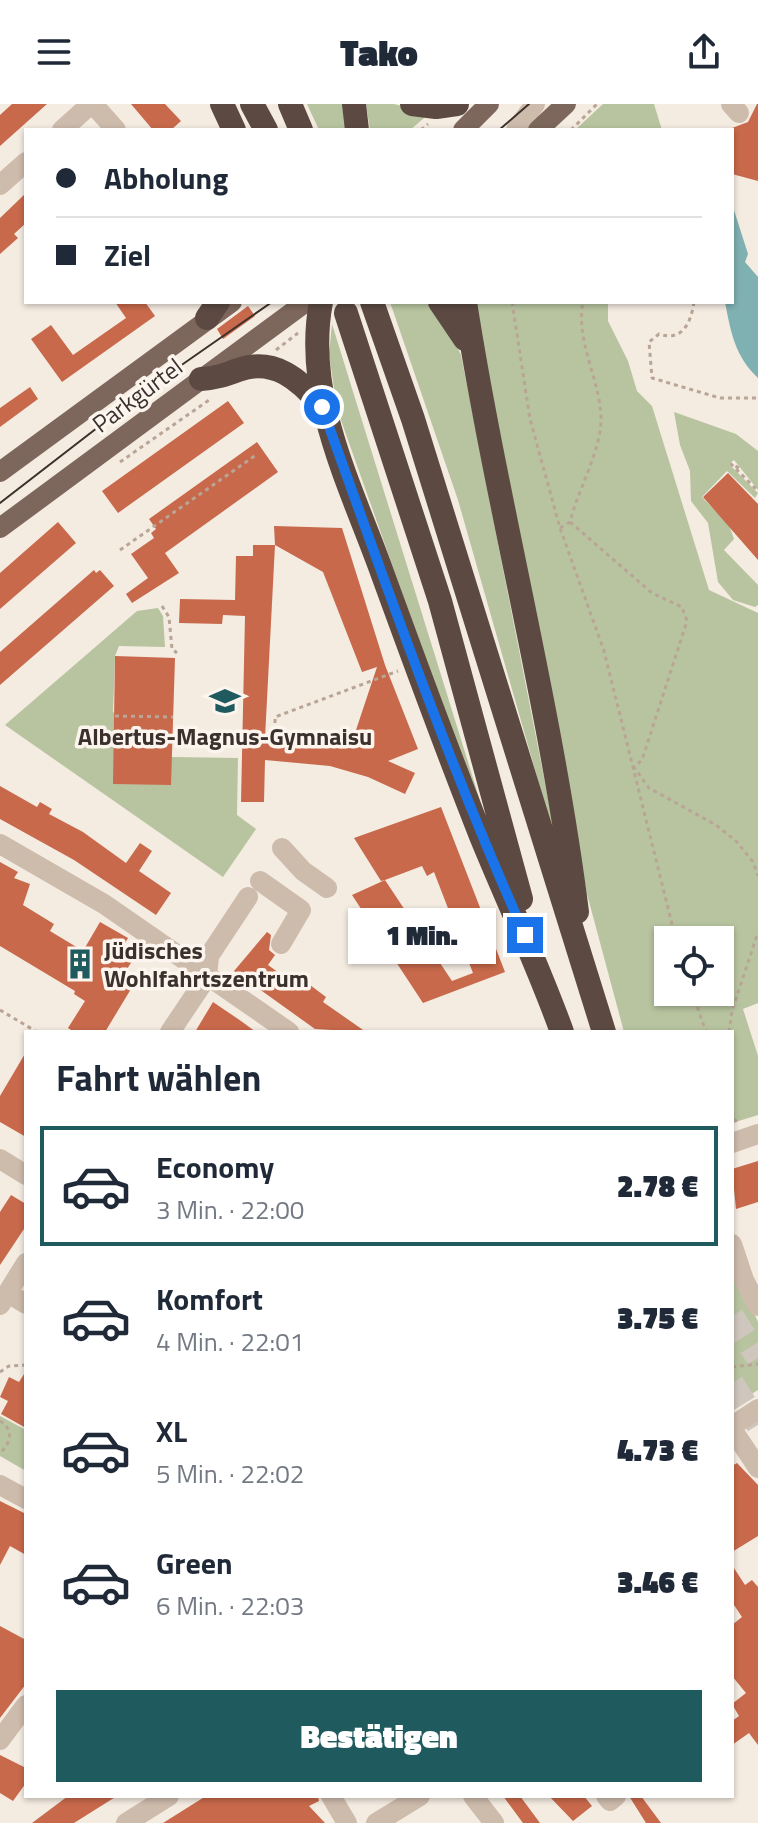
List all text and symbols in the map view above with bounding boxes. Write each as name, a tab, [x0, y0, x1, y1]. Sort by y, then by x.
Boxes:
text: Tako	[340, 25, 418, 80]
icon: menu	[32, 30, 76, 74]
icon: share	[682, 30, 726, 74]
text: Abholung	[104, 155, 228, 201]
text: Ziel	[104, 232, 151, 278]
street label: Parkgürtel	[84, 349, 190, 441]
route start	[304, 389, 340, 425]
school or university icon: Albertus-Magnus-Gymnaisu	[208, 684, 242, 718]
place label: Albertus-Magnus-Gymnaisu	[78, 718, 372, 754]
callout: 1 Min.	[349, 907, 497, 963]
text: 1 Min.	[386, 916, 458, 955]
route end	[507, 917, 543, 953]
map controls	[654, 926, 734, 1006]
button: locate	[654, 926, 734, 1006]
place label: Jüdisches Wohlfahrtszentrum	[104, 932, 309, 996]
building icon: Jüdisches Wohlfahrtszentrum	[63, 947, 97, 981]
text: Fahrt wählen	[56, 1050, 261, 1105]
text: Economy	[156, 1144, 274, 1190]
icon: car	[60, 1150, 132, 1222]
text: 2.78 €	[617, 1163, 698, 1209]
text: 3 Min. · 22:00	[156, 1190, 304, 1229]
text: Komfort	[156, 1276, 263, 1322]
icon: car	[60, 1282, 132, 1354]
text: 3.75 €	[617, 1295, 698, 1341]
text: 4 Min. · 22:01	[156, 1322, 304, 1361]
text: XL	[156, 1408, 187, 1454]
icon: car	[60, 1414, 132, 1486]
text: 4.73 €	[617, 1427, 698, 1473]
text: 5 Min. · 22:02	[156, 1454, 304, 1493]
text: Green	[156, 1540, 233, 1586]
icon: car	[60, 1546, 132, 1618]
text: 3.46 €	[617, 1559, 698, 1605]
text: 6 Min. · 22:03	[156, 1586, 304, 1625]
button: Bestätigen	[56, 1690, 702, 1782]

